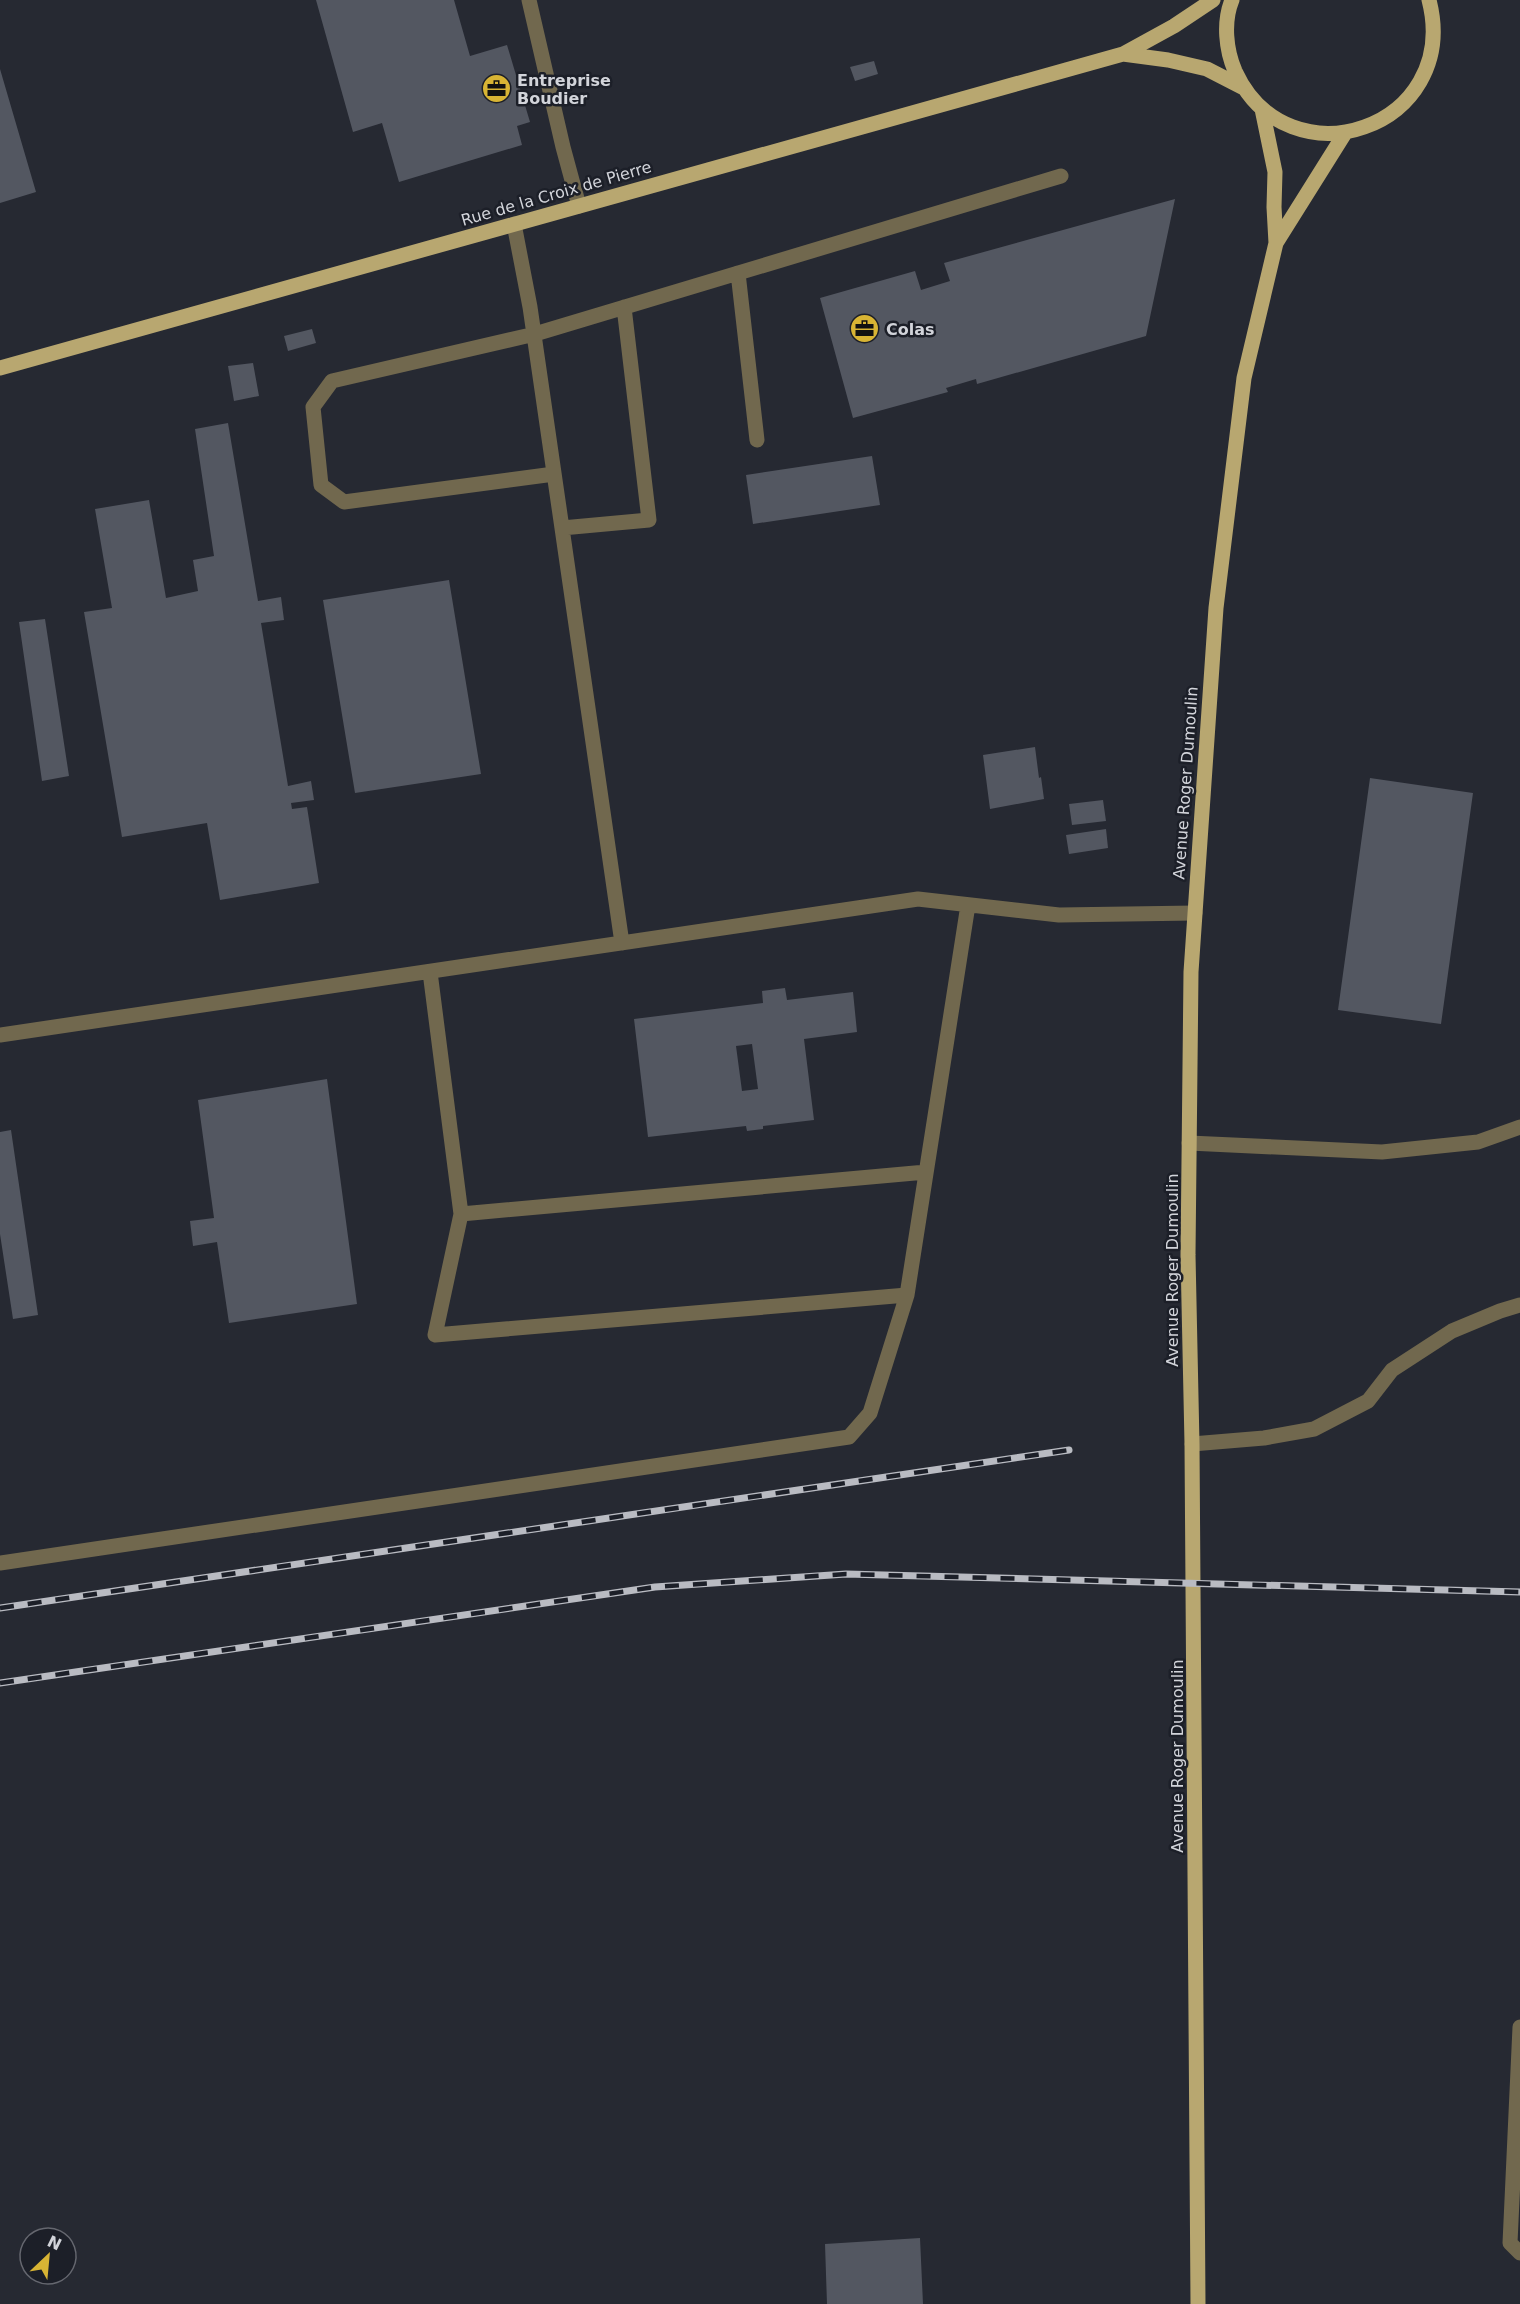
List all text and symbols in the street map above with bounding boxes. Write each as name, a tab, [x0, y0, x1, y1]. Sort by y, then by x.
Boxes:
place label: Entreprise Boudier	[517, 71, 611, 108]
office icon: Entreprise Boudier	[480, 73, 512, 105]
street label: Rue de la Croix de Pierre	[459, 157, 654, 230]
office icon: Colas	[849, 313, 881, 345]
place label: Colas	[886, 320, 935, 339]
street label: Avenue Roger Dumoulin	[1169, 686, 1202, 880]
street label: Avenue Roger Dumoulin	[1163, 1173, 1182, 1367]
street label: Avenue Roger Dumoulin	[1168, 1659, 1187, 1853]
north arrow	[18, 2226, 78, 2286]
text: N	[44, 2231, 65, 2254]

